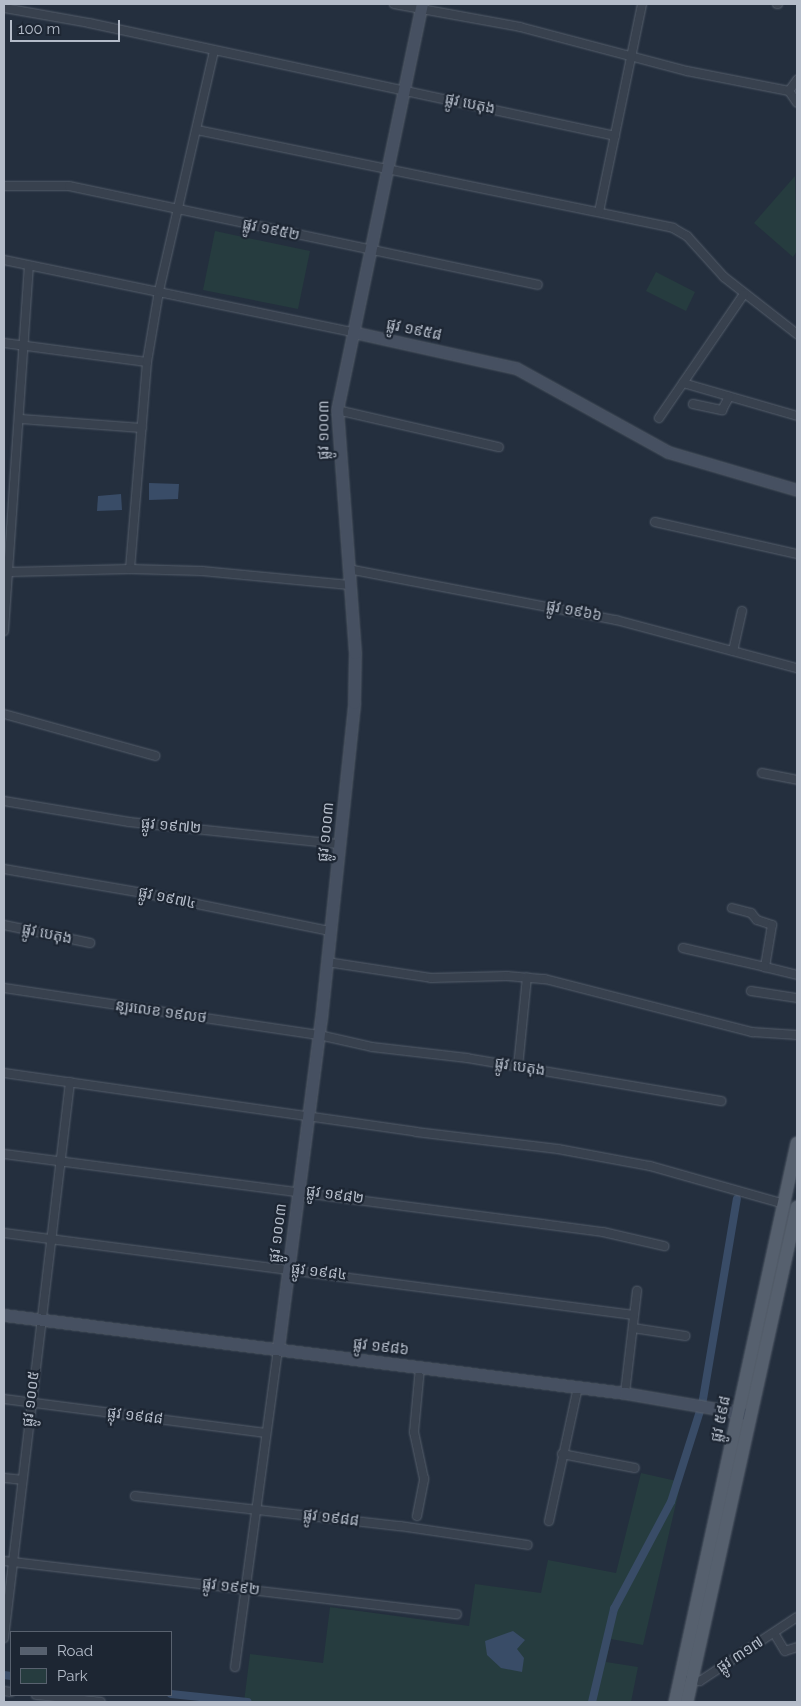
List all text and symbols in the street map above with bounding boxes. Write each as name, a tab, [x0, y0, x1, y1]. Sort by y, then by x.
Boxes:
scale bar	[12, 10, 122, 42]
text: 100 m	[18, 20, 60, 38]
street label: ផ្លូវ បេតុង	[443, 90, 497, 118]
street label: ផ្លូវ ១៩៥២	[241, 215, 301, 245]
street label: ផ្លូវ ១៩៥៨	[385, 315, 443, 345]
street label: ផ្លូវ ១០០៣	[315, 400, 333, 460]
street label: ផ្លូវ ១៩៦៦	[545, 597, 603, 625]
street label: ផ្លូវ ១០០៣	[314, 801, 338, 863]
street label: ផ្លូវ ១៩៧២	[140, 814, 202, 838]
street label: ផ្លូវ ១៩៧៤	[137, 883, 197, 913]
street label: ផ្លូវ បេតុង	[20, 920, 74, 948]
street label: ន្ឡរលេខ ១៩លថ	[114, 997, 208, 1027]
street label: ផ្លូវ បេតុង	[493, 1054, 547, 1080]
street label: ផ្លូវ ១៩៨២	[305, 1182, 365, 1208]
street label: ផ្លូវ ១០០៣	[265, 1202, 291, 1264]
street label: ផ្លូវ ១៩៨៤	[290, 1260, 348, 1284]
street label: ផ្លូវ ១៩៨៦	[352, 1335, 410, 1359]
street label: ផ្លូវ ១០០៥	[19, 1370, 43, 1428]
street label: ផ្លូវ ៥៩៨	[707, 1394, 735, 1444]
street label: ផ្លុវ ១៩៨៨	[106, 1404, 164, 1428]
street label: ផ្លូវ ១៩៨៨	[302, 1506, 360, 1530]
street label: ផ្លូវ ១៩៩២	[201, 1575, 261, 1599]
legend	[10, 1631, 172, 1696]
street label: ផ្លូវ ៣១៧	[713, 1633, 767, 1677]
text: Road	[57, 1642, 93, 1660]
text: Park	[57, 1667, 88, 1685]

